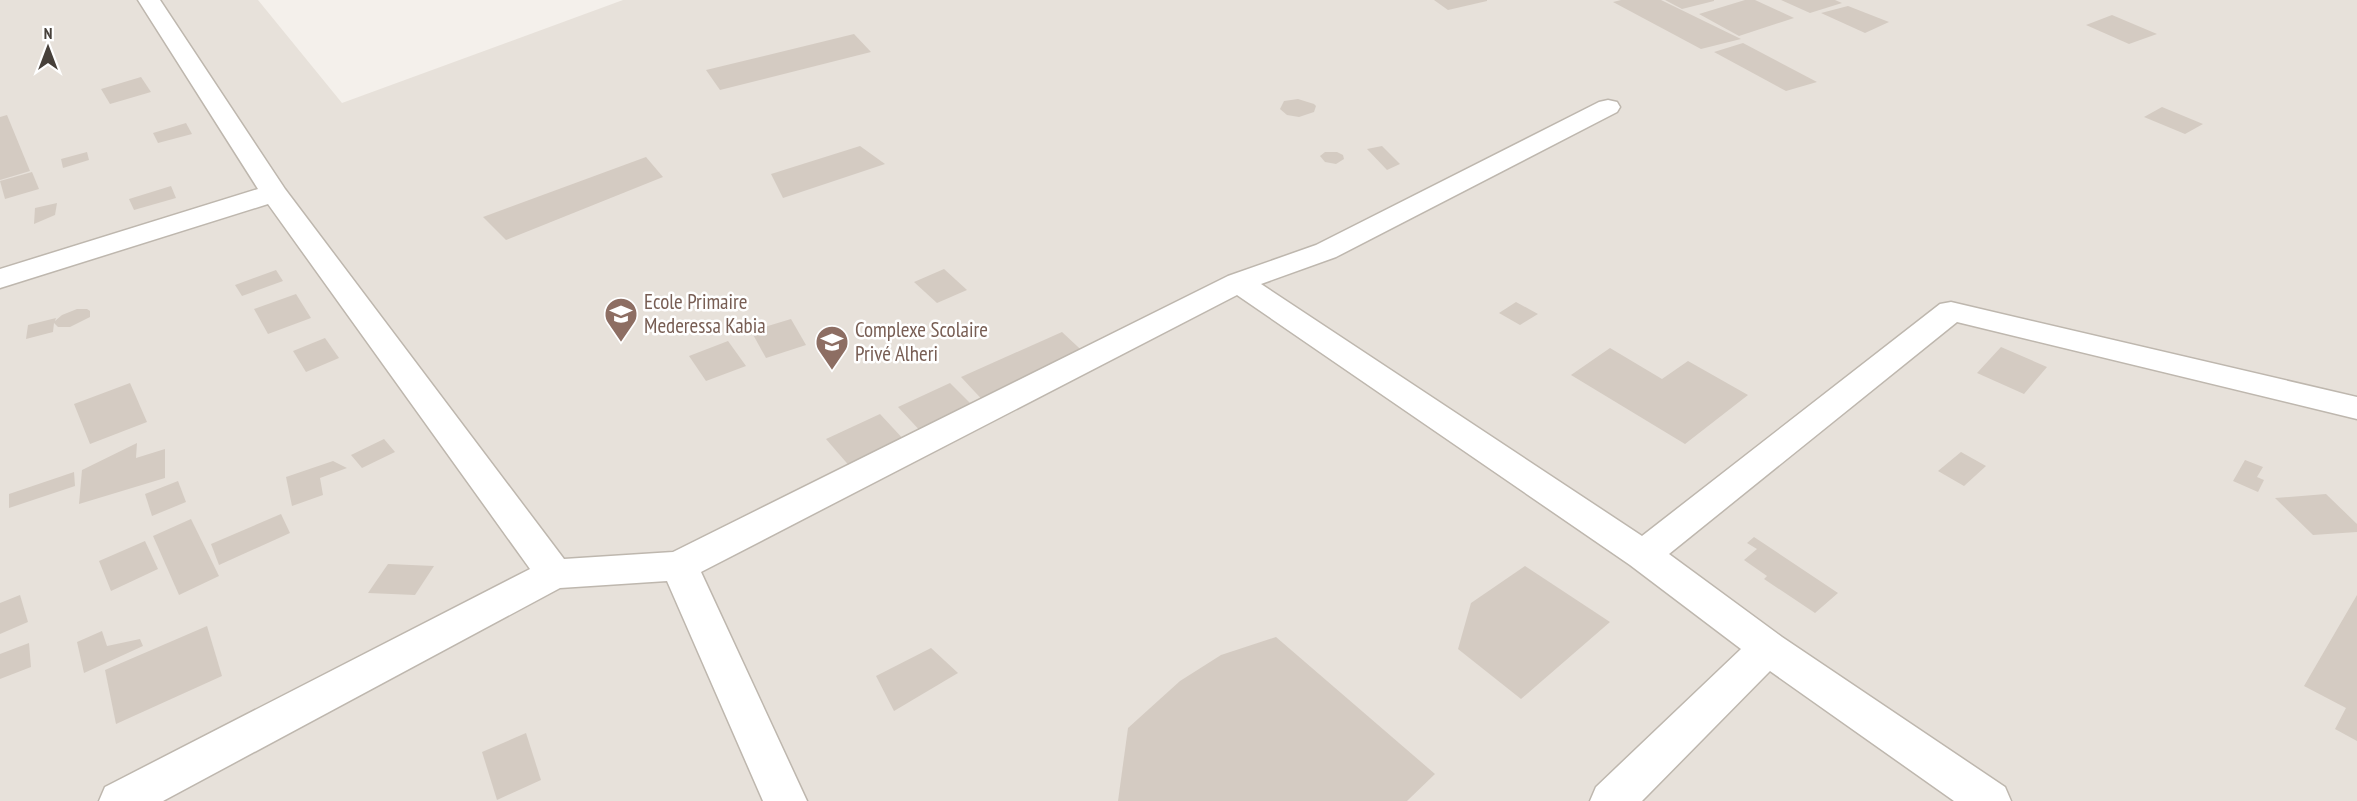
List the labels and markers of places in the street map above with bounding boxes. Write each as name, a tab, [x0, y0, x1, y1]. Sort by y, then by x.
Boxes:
place label: Ecole Primaire Mederessa Kabia	[644, 288, 766, 339]
school or university icon: Ecole Primaire Mederessa Kabia	[603, 296, 639, 343]
place label: Complexe Scolaire Privé Alheri	[855, 316, 988, 367]
school or university icon: Complexe Scolaire Privé Alheri	[814, 324, 850, 371]

